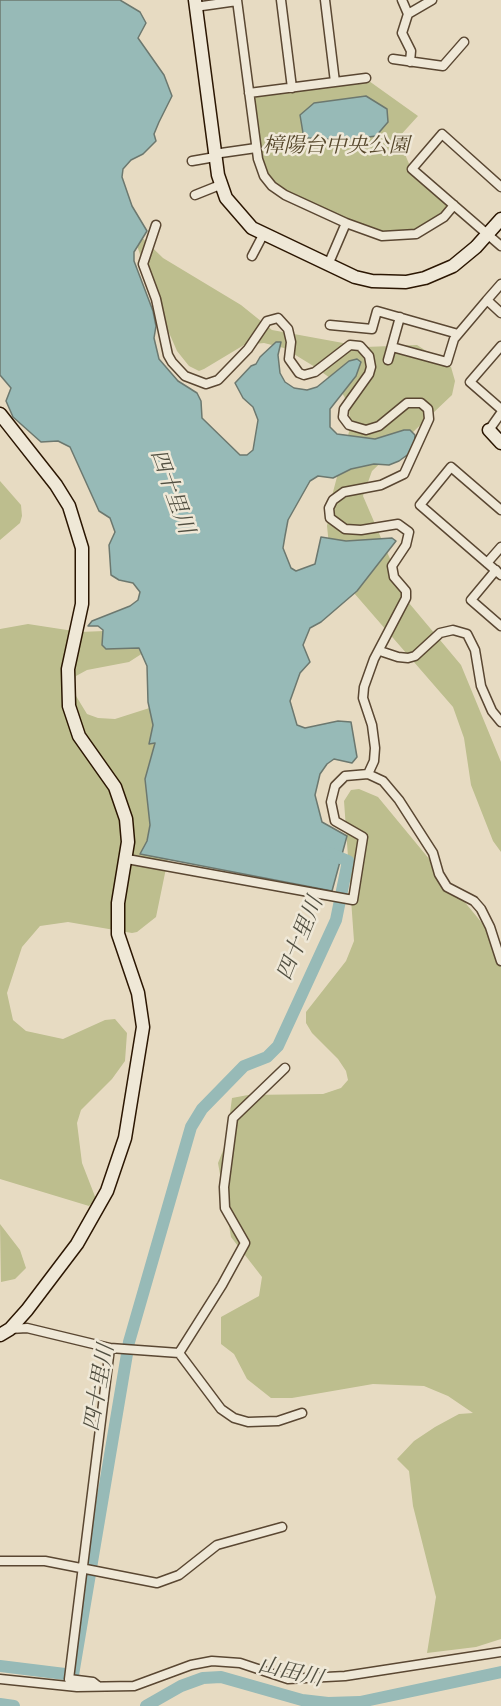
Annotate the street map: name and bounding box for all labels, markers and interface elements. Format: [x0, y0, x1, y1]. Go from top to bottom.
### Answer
park label: 樟陽台中央公園 [263, 134, 409, 160]
water label: 四十里川 [144, 446, 198, 538]
water label: 四十里川 [272, 893, 330, 985]
water label: 四十里川 [79, 1342, 121, 1434]
water label: 山田川 [255, 1653, 325, 1693]

